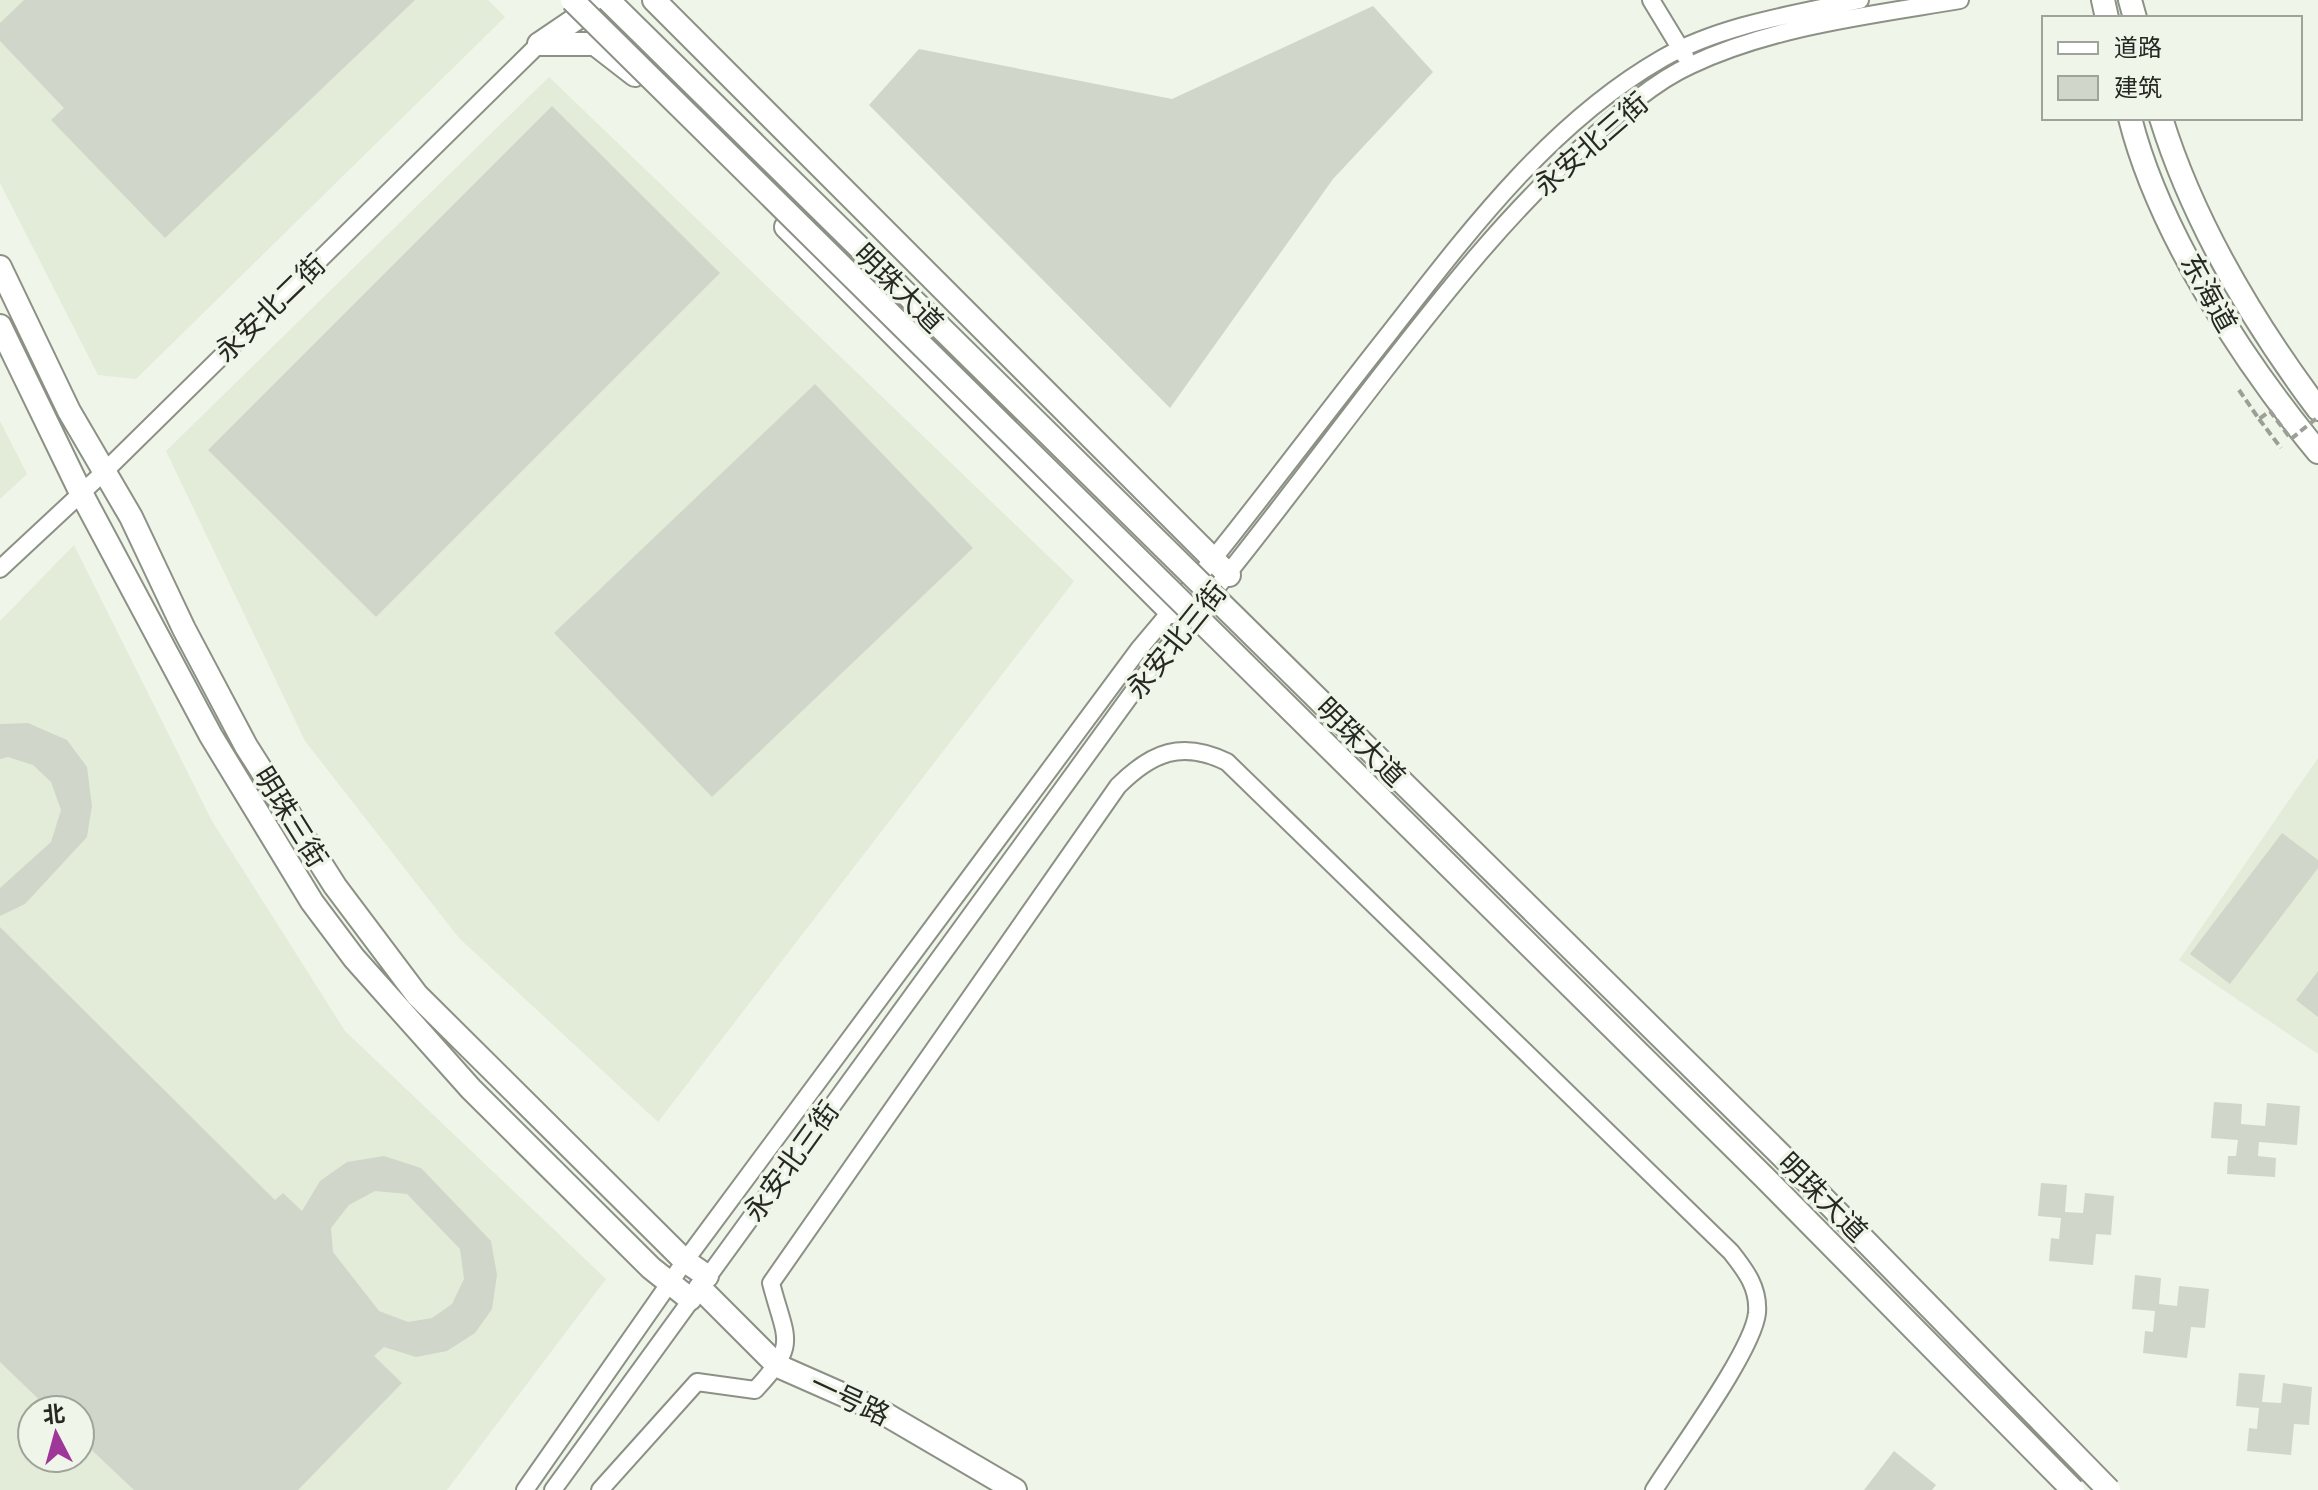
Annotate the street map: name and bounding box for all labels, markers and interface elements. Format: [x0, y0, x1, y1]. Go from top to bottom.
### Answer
legend [2042, 16, 2302, 120]
text: 道路 [2114, 35, 2162, 61]
text: 建筑 [2114, 75, 2162, 101]
street label: 永安北三街 [1529, 88, 1654, 202]
street label: 明珠大道 [848, 238, 949, 339]
street label: 永安北二街 [210, 249, 331, 368]
street label: 东海道 [2175, 249, 2242, 337]
street label: 永安北三街 [1121, 577, 1232, 704]
street label: 明珠大道 [1310, 692, 1411, 793]
street label: 明珠三街 [248, 762, 333, 873]
street label: 永安北三街 [739, 1096, 845, 1227]
street label: 明珠大道 [1772, 1147, 1873, 1248]
street label: 一号路 [805, 1369, 894, 1431]
north arrow [16, 1394, 96, 1474]
text: 北 [42, 1402, 66, 1427]

